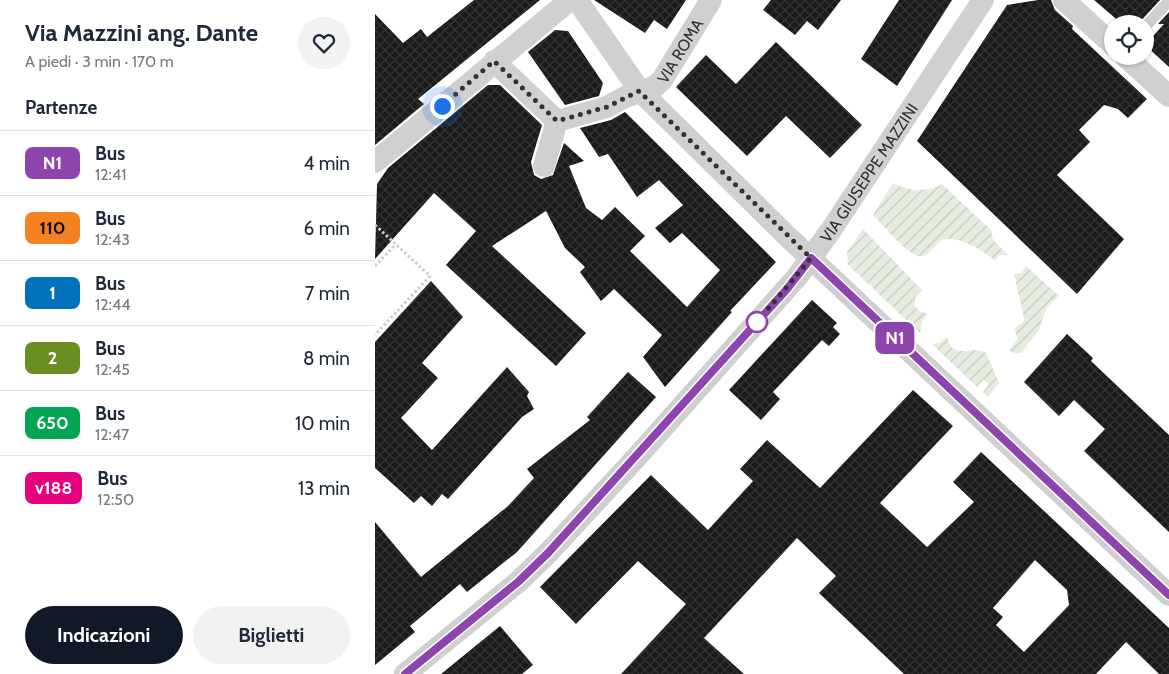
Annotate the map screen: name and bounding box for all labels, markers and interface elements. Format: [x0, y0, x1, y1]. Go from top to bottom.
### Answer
street label: VIA ROMA [653, 15, 707, 87]
map controls [1104, 15, 1154, 65]
button: locate [1104, 15, 1154, 65]
button: heart [298, 17, 350, 69]
text: Via Mazzini ang. Dante [25, 18, 258, 47]
text: A piedi · 3 min · 170 m [25, 52, 174, 71]
your location [430, 94, 455, 119]
text: Partenze [25, 96, 97, 119]
street label: VIA GIUSEPPE MAZZINI [816, 99, 922, 246]
text: Bus [95, 142, 125, 165]
text: N1 [43, 152, 62, 174]
text: 4 min [303, 152, 350, 175]
text: 12:41 [95, 165, 126, 184]
text: Bus [95, 207, 125, 230]
text: 110 [40, 217, 66, 239]
text: 6 min [304, 217, 350, 240]
text: 12:43 [95, 230, 130, 249]
text: Bus [95, 272, 125, 295]
text: 1 [49, 282, 56, 304]
text: 7 min [305, 282, 350, 305]
text: 12:44 [95, 295, 130, 314]
unlabelled marker [746, 311, 768, 333]
line badge: N1 [873, 322, 917, 354]
text: N1 [885, 327, 905, 349]
text: Bus [95, 337, 125, 360]
text: 2 [48, 347, 57, 369]
text: 8 min [303, 347, 350, 370]
text: 12:45 [95, 360, 130, 379]
text: Bus [95, 402, 125, 425]
text: 650 [36, 412, 69, 434]
text: 10 min [295, 412, 350, 435]
text: 12:47 [95, 425, 129, 444]
text: Bus [97, 467, 128, 490]
text: v188 [35, 477, 72, 499]
text: 13 min [298, 477, 350, 500]
text: 12:50 [97, 490, 134, 509]
button: Indicazioni [25, 606, 183, 664]
button: Biglietti [193, 606, 350, 664]

